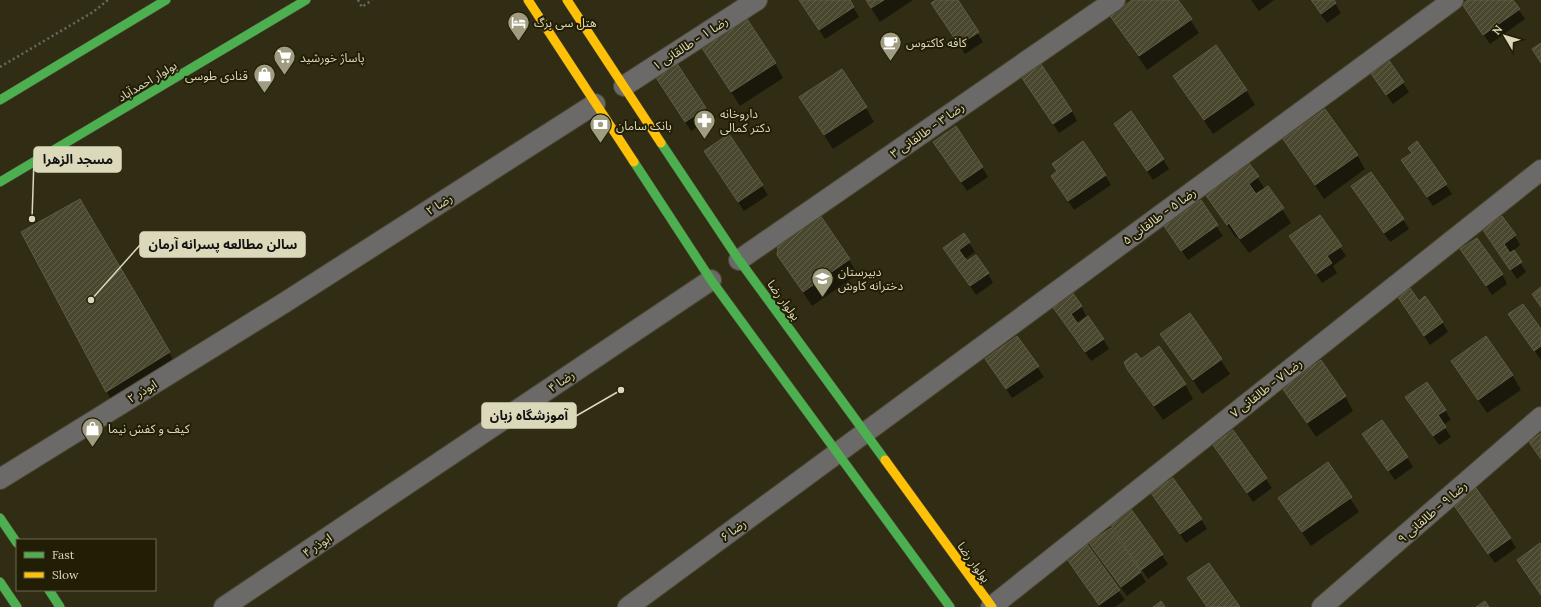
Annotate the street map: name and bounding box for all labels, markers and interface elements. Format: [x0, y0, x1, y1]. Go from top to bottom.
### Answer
hotel icon: هتل سی برگ [506, 9, 532, 42]
street label: رضا ۱ - طالقانی ۱ [649, 13, 731, 73]
place label: هتل سی برگ [534, 15, 597, 30]
north arrow [1485, 16, 1525, 56]
text: N [1489, 22, 1506, 38]
cafe icon: کافه کاکتوس [878, 29, 904, 62]
place label: کافه کاکتوس [906, 35, 968, 50]
supermarket icon: پاساژ خورشید [271, 44, 297, 77]
place label: پاساژ خورشید [300, 50, 365, 66]
street label: بولوار احمدآباد [115, 57, 179, 105]
shop icon: قنادی طوسی [251, 62, 277, 95]
place label: قنادی طوسی [185, 68, 248, 83]
street label: رضا ۳ - طالقانی ۳ [887, 99, 967, 161]
place label: داروخانه دکتر کمالی [720, 106, 771, 135]
pharmacy icon: داروخانه دکتر کمالی [691, 107, 717, 140]
bank icon: بانک سامان [587, 112, 613, 145]
place label: بانک سامان [616, 118, 672, 133]
callout: مسجد الزهرا [34, 147, 121, 172]
text: مسجد الزهرا [43, 151, 113, 168]
street label: رضا ۵ - طالقانی ۵ [1119, 184, 1199, 248]
street label: رضا ۲ [423, 190, 455, 218]
callout: سالن مطالعه پسرانه آرمان [140, 232, 305, 257]
text: سالن مطالعه پسرانه آرمان [149, 236, 297, 253]
place label: دبیرستان دخترانه کاوش [838, 264, 903, 293]
school or university icon: دبیرستان دخترانه کاوش [810, 265, 836, 298]
street label: بولوار رضا [764, 277, 804, 323]
street label: رضا ۷ - طالقانی ۷ [1227, 355, 1305, 421]
street label: رضا ۴ [545, 367, 577, 395]
street label: ابوذر ۲ [124, 376, 160, 406]
callout: آموزشگاه زبان [482, 403, 576, 428]
text: آموزشگاه زبان [490, 407, 569, 424]
shop icon: کیف و کفش نیما [80, 415, 106, 448]
place label: کیف و کفش نیما [108, 421, 191, 436]
street label: رضا ۹ - طالقانی ۹ [1394, 478, 1470, 546]
street label: رضا ۶ [717, 516, 749, 544]
street label: ابوذر ۴ [300, 530, 335, 560]
legend [16, 539, 156, 591]
street label: بولوار رضا [954, 539, 994, 585]
text: Fast [52, 547, 75, 562]
text: Slow [52, 567, 79, 582]

